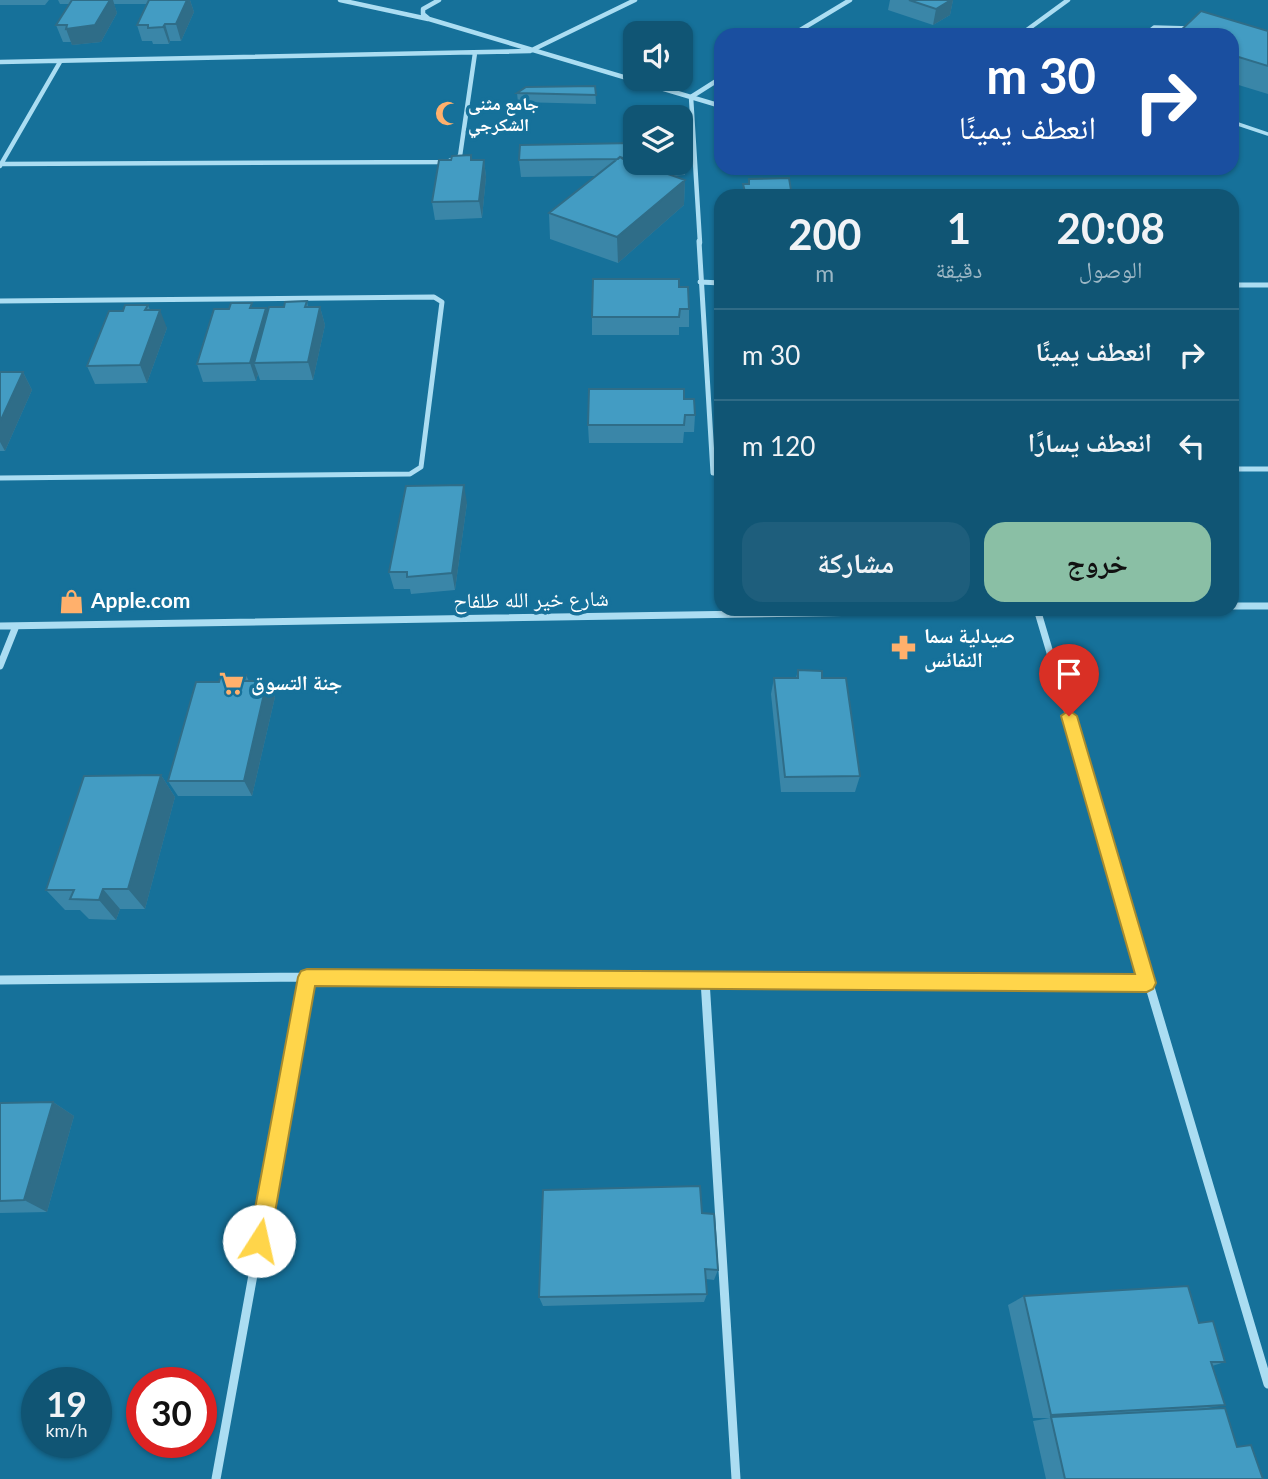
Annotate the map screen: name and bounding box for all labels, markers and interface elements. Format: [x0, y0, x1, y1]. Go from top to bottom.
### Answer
map controls [623, 21, 693, 175]
button: sound [623, 21, 693, 91]
text: 30 m [986, 46, 1096, 104]
icon: right [1120, 56, 1211, 147]
place label: جامع مثنى الشكرجي [468, 92, 539, 139]
mosque icon: جامع مثنى الشكرجي [434, 100, 462, 128]
button: layers [623, 105, 693, 175]
text: انعطف يمينًا [959, 107, 1096, 146]
text: 1 [947, 203, 971, 253]
text: 20:08 [1057, 203, 1165, 253]
text: 200 [788, 209, 861, 259]
text: دقيقة [936, 255, 982, 283]
text: الوصول [1079, 255, 1142, 283]
text: m [815, 259, 834, 287]
text: انعطف يمينًا [1035, 335, 1152, 367]
icon: right [1173, 336, 1211, 374]
text: 30 m [742, 339, 800, 371]
text: انعطف يسارًا [1028, 426, 1152, 458]
icon: left [1173, 427, 1211, 465]
text: 120 m [742, 430, 815, 462]
button: مشاركة [742, 522, 970, 602]
button: خروج [984, 522, 1211, 602]
street label: شارع خير الله طلفاح [453, 585, 609, 614]
shop icon: Apple.com [57, 587, 85, 615]
place label: Apple.com [90, 587, 190, 612]
place label: صيدلية سما النفائس [924, 622, 1015, 673]
pharmacy icon: صيدلية سما النفائس [890, 634, 918, 662]
pin [1039, 644, 1099, 716]
icon: arrive [1050, 655, 1088, 693]
supermarket icon: جنة التسوق [217, 669, 245, 697]
place label: جنة التسوق [251, 669, 342, 696]
position arrow [222, 1204, 296, 1278]
speed limit sign: 30 [126, 1367, 217, 1458]
text: 19 [46, 1382, 87, 1424]
text: km/h [45, 1419, 88, 1441]

